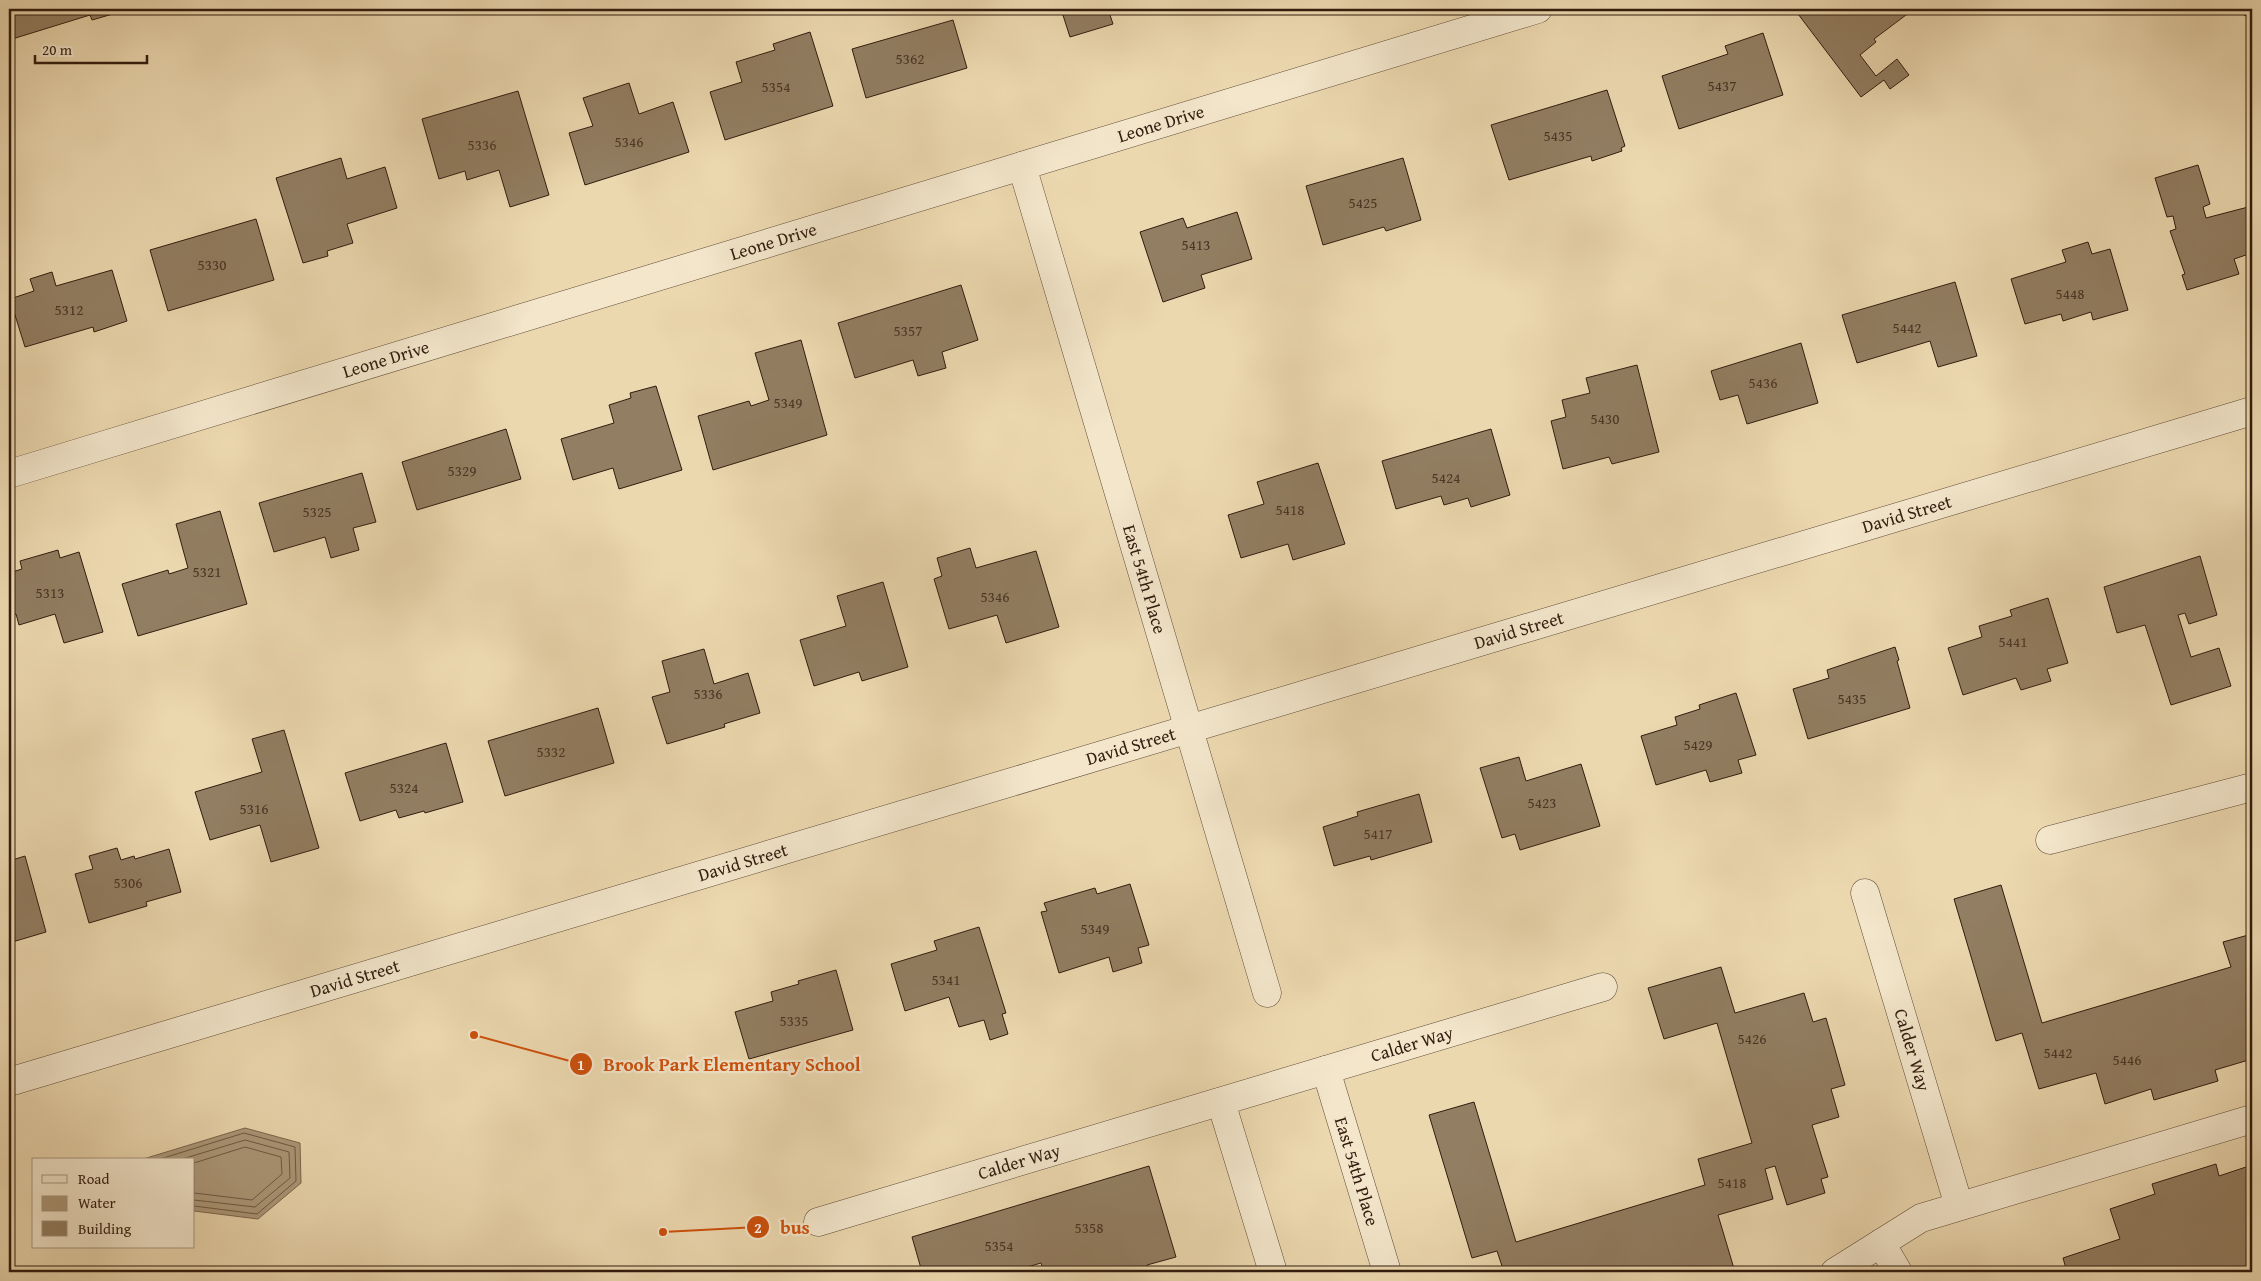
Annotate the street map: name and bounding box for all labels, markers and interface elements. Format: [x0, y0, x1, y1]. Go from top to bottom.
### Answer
scale bar [35, 32, 148, 64]
text: 20 m [42, 39, 73, 60]
house number: 5362 [896, 48, 924, 69]
house number: 5437 [1708, 75, 1736, 96]
house number: 5354 [762, 76, 790, 97]
street label: Leone Drive [1114, 97, 1207, 149]
house number: 5435 [1544, 125, 1572, 146]
house number: 5346 [615, 131, 643, 152]
house number: 5336 [468, 134, 496, 155]
house number: 5425 [1349, 192, 1377, 213]
street label: Leone Drive [727, 215, 820, 267]
house number: 5413 [1182, 234, 1210, 255]
house number: 5330 [198, 254, 226, 275]
house number: 5448 [2056, 283, 2084, 304]
house number: 5312 [55, 299, 83, 320]
house number: 5442 [1893, 317, 1921, 338]
house number: 5357 [894, 320, 922, 341]
street label: Leone Drive [339, 333, 432, 385]
house number: 5436 [1749, 372, 1777, 393]
house number: 5349 [774, 392, 802, 413]
house number: 5430 [1591, 408, 1619, 429]
house number: 5329 [448, 460, 476, 481]
house number: 5424 [1432, 467, 1460, 488]
street label: David Street [1859, 487, 1955, 540]
house number: 5418 [1276, 499, 1304, 520]
house number: 5325 [303, 501, 331, 522]
street label: East 54th Place [1116, 521, 1174, 637]
house number: 5321 [193, 561, 221, 582]
house number: 5313 [36, 582, 64, 603]
house number: 5346 [981, 586, 1009, 607]
street label: David Street [1471, 603, 1567, 656]
house number: 5441 [1999, 631, 2027, 652]
house number: 5336 [694, 683, 722, 704]
house number: 5435 [1838, 688, 1866, 709]
street label: David Street [1083, 720, 1179, 772]
house number: 5429 [1684, 734, 1712, 755]
house number: 5332 [537, 741, 565, 762]
house number: 5324 [390, 777, 418, 798]
house number: 5423 [1528, 792, 1556, 813]
house number: 5316 [240, 798, 268, 819]
house number: 5417 [1364, 823, 1392, 844]
street label: David Street [695, 836, 791, 888]
house number: 5306 [114, 872, 142, 893]
house number: 5349 [1081, 918, 1109, 939]
street label: David Street [307, 952, 403, 1004]
house number: 5341 [932, 969, 960, 990]
street label: Calder Way [1888, 1005, 1938, 1095]
house number: 5335 [780, 1010, 808, 1031]
street label: Calder Way [1367, 1019, 1456, 1069]
house number: 5426 [1738, 1028, 1766, 1049]
house number: 5442 [2044, 1042, 2072, 1063]
callout: Brook Park Elementary School [569, 1047, 871, 1081]
house number: 5446 [2113, 1049, 2141, 1070]
text: Brook Park Elementary School [603, 1050, 861, 1078]
text: 1 [577, 1054, 585, 1075]
street label: East 54th Place [1328, 1114, 1386, 1229]
street label: Calder Way [974, 1136, 1064, 1186]
legend [32, 1158, 195, 1248]
text: Road [78, 1168, 109, 1189]
house number: 5418 [1718, 1172, 1746, 1193]
text: Water [78, 1192, 116, 1213]
callout: bus [745, 1210, 820, 1244]
text: bus [780, 1213, 810, 1241]
text: 2 [754, 1217, 762, 1238]
house number: 5358 [1075, 1217, 1103, 1238]
text: Building [78, 1218, 132, 1239]
house number: 5354 [985, 1235, 1013, 1256]

